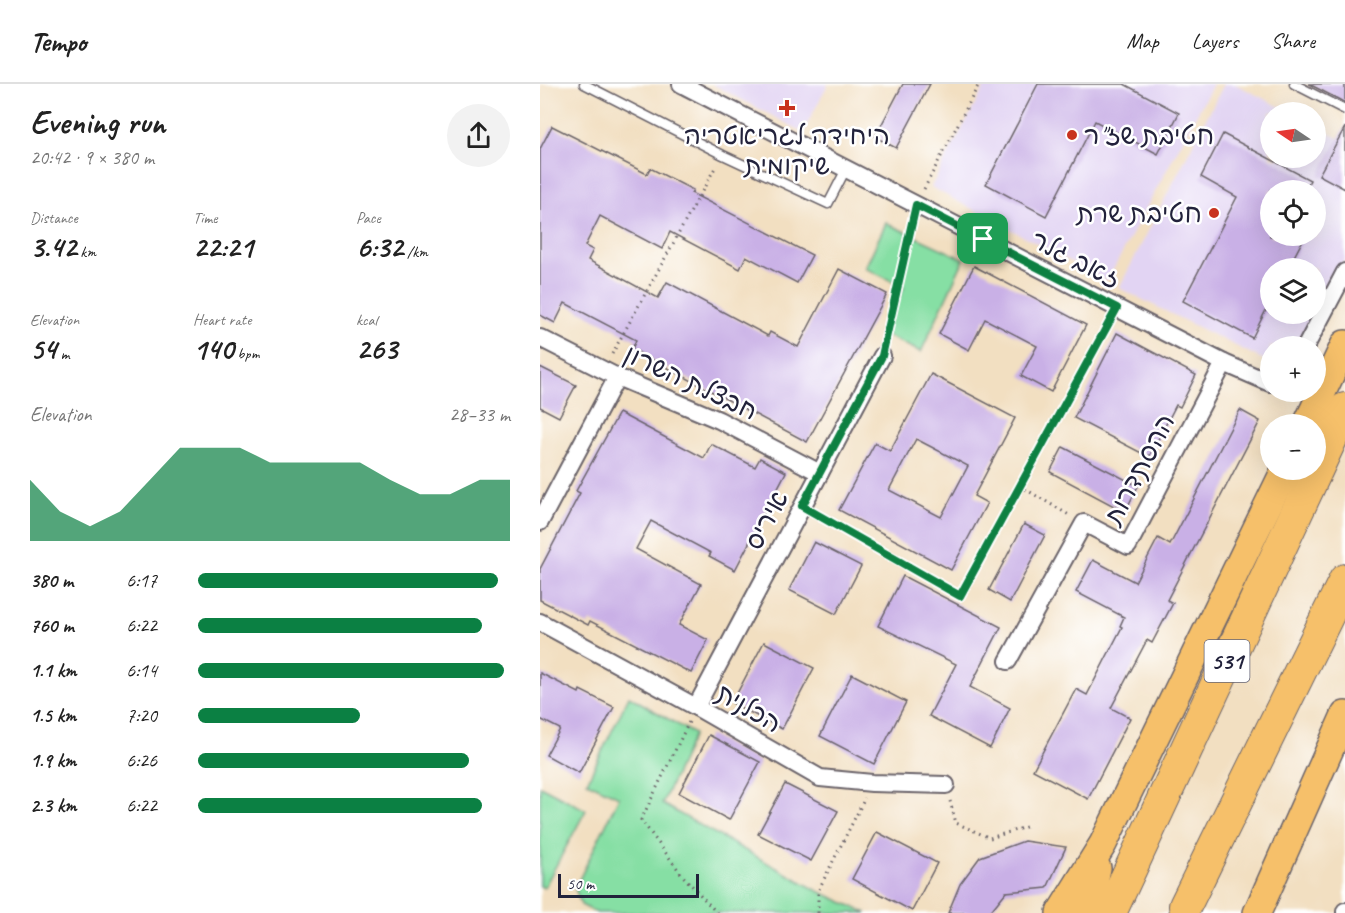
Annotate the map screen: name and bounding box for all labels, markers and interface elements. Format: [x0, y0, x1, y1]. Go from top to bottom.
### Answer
text: Tempo [30, 24, 86, 59]
text: Map [1126, 28, 1159, 54]
text: Layers [1192, 28, 1238, 54]
text: Share [1271, 28, 1315, 54]
marker: היחידה לגריאטריה שיקומית [778, 99, 796, 117]
text: Evening run [30, 101, 165, 143]
north arrow [1260, 102, 1326, 168]
map controls [1260, 102, 1326, 480]
button: share [447, 104, 510, 167]
place label: היחידה לגריאטריה שיקומית [684, 119, 890, 182]
place label: חטיבת שז"ר [1084, 119, 1214, 152]
marker: חטיבת שז"ר [1065, 128, 1079, 142]
text: 20:42 · 9 × 380 m [30, 145, 154, 170]
button: locate [1260, 180, 1326, 246]
place label: חטיבת שרת [1074, 197, 1202, 230]
marker: חטיבת שרת [1207, 206, 1221, 220]
text: Distance [30, 208, 78, 228]
text: Time [193, 208, 217, 228]
text: Pace [356, 208, 381, 228]
pin [957, 213, 1008, 264]
icon: arrive [966, 222, 999, 255]
street label: זאב גלר [1026, 223, 1126, 296]
text: 3.42 [30, 228, 76, 266]
text: 22:21 [193, 228, 253, 266]
text: 6:32 [356, 228, 403, 266]
text: km [76, 242, 96, 262]
text: /km [403, 242, 428, 262]
button: layers [1260, 258, 1326, 324]
text: Elevation [30, 310, 79, 330]
text: Heart rate [193, 310, 251, 330]
text: kcal [356, 310, 377, 330]
text: 54 [30, 330, 57, 368]
text: 140 [193, 330, 234, 368]
text: 263 [356, 330, 397, 368]
button: + [1260, 336, 1326, 402]
street label: חבצלת השרון [619, 337, 763, 428]
text: m [57, 344, 69, 364]
text: bpm [234, 344, 259, 364]
text: Elevation [30, 402, 92, 427]
text: 28–33 m [449, 402, 510, 427]
street label: ההסתדרות [1096, 408, 1182, 532]
button: − [1260, 414, 1326, 480]
street label: איריס [737, 485, 796, 556]
text: 380 m [30, 568, 73, 593]
text: 6:17 [126, 568, 157, 593]
text: 760 m [30, 613, 74, 638]
text: 6:22 [126, 613, 157, 638]
road number: 531 [1204, 640, 1250, 682]
text: 1.1 km [30, 658, 77, 683]
text: 6:14 [126, 658, 157, 683]
street label: הכלנית [710, 676, 788, 740]
text: 1.5 km [30, 703, 76, 728]
text: 7:20 [126, 703, 157, 728]
text: 1.9 km [30, 748, 76, 773]
text: 6:26 [126, 748, 157, 773]
text: 2.3 km [30, 793, 77, 818]
text: 6:22 [126, 793, 157, 818]
scale bar [558, 871, 699, 898]
text: 50 m [567, 874, 594, 894]

